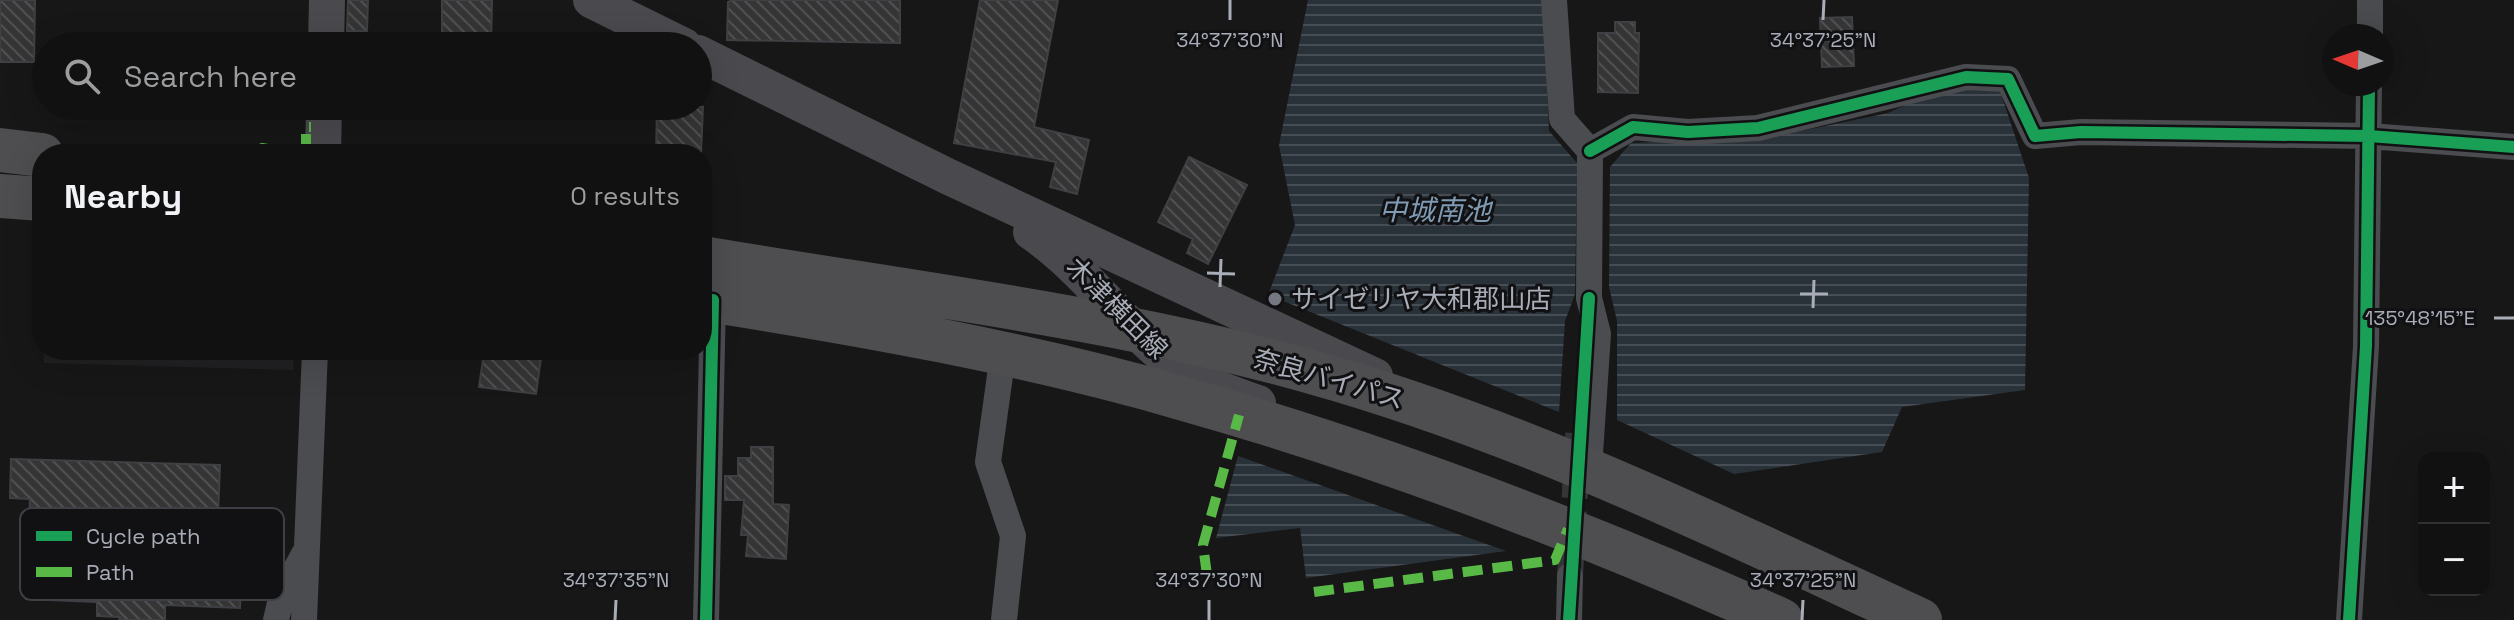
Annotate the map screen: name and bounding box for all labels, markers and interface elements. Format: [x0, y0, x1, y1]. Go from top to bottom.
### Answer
north arrow [2322, 24, 2394, 96]
text: 34°37'30"N [1176, 27, 1284, 53]
text: 34°37'25"N [1770, 27, 1876, 53]
search box [32, 32, 712, 120]
icon: search [60, 54, 104, 98]
text: Search here [124, 57, 297, 96]
text: Nearby [64, 175, 182, 218]
text: 0 results [570, 179, 680, 213]
water label: 中城南池 [1379, 192, 1494, 228]
street label: 木津横田線 [1059, 250, 1175, 366]
place label: サイゼリヤ大和郡山店 [1291, 282, 1551, 316]
marker: サイゼリヤ大和郡山店 [1266, 290, 1284, 308]
text: 135°48'15"E [2365, 305, 2475, 331]
street label: 奈良バイパス [1250, 341, 1408, 417]
map controls [2418, 452, 2490, 596]
button: + [2418, 452, 2490, 524]
legend [20, 508, 284, 600]
text: Cycle path [86, 522, 201, 550]
button: − [2418, 524, 2490, 596]
text: Path [86, 558, 135, 586]
text: 34°37'35"N [563, 567, 669, 593]
text: 34°37'30"N [1155, 567, 1263, 593]
text: 34°37'25"N [1750, 567, 1856, 593]

